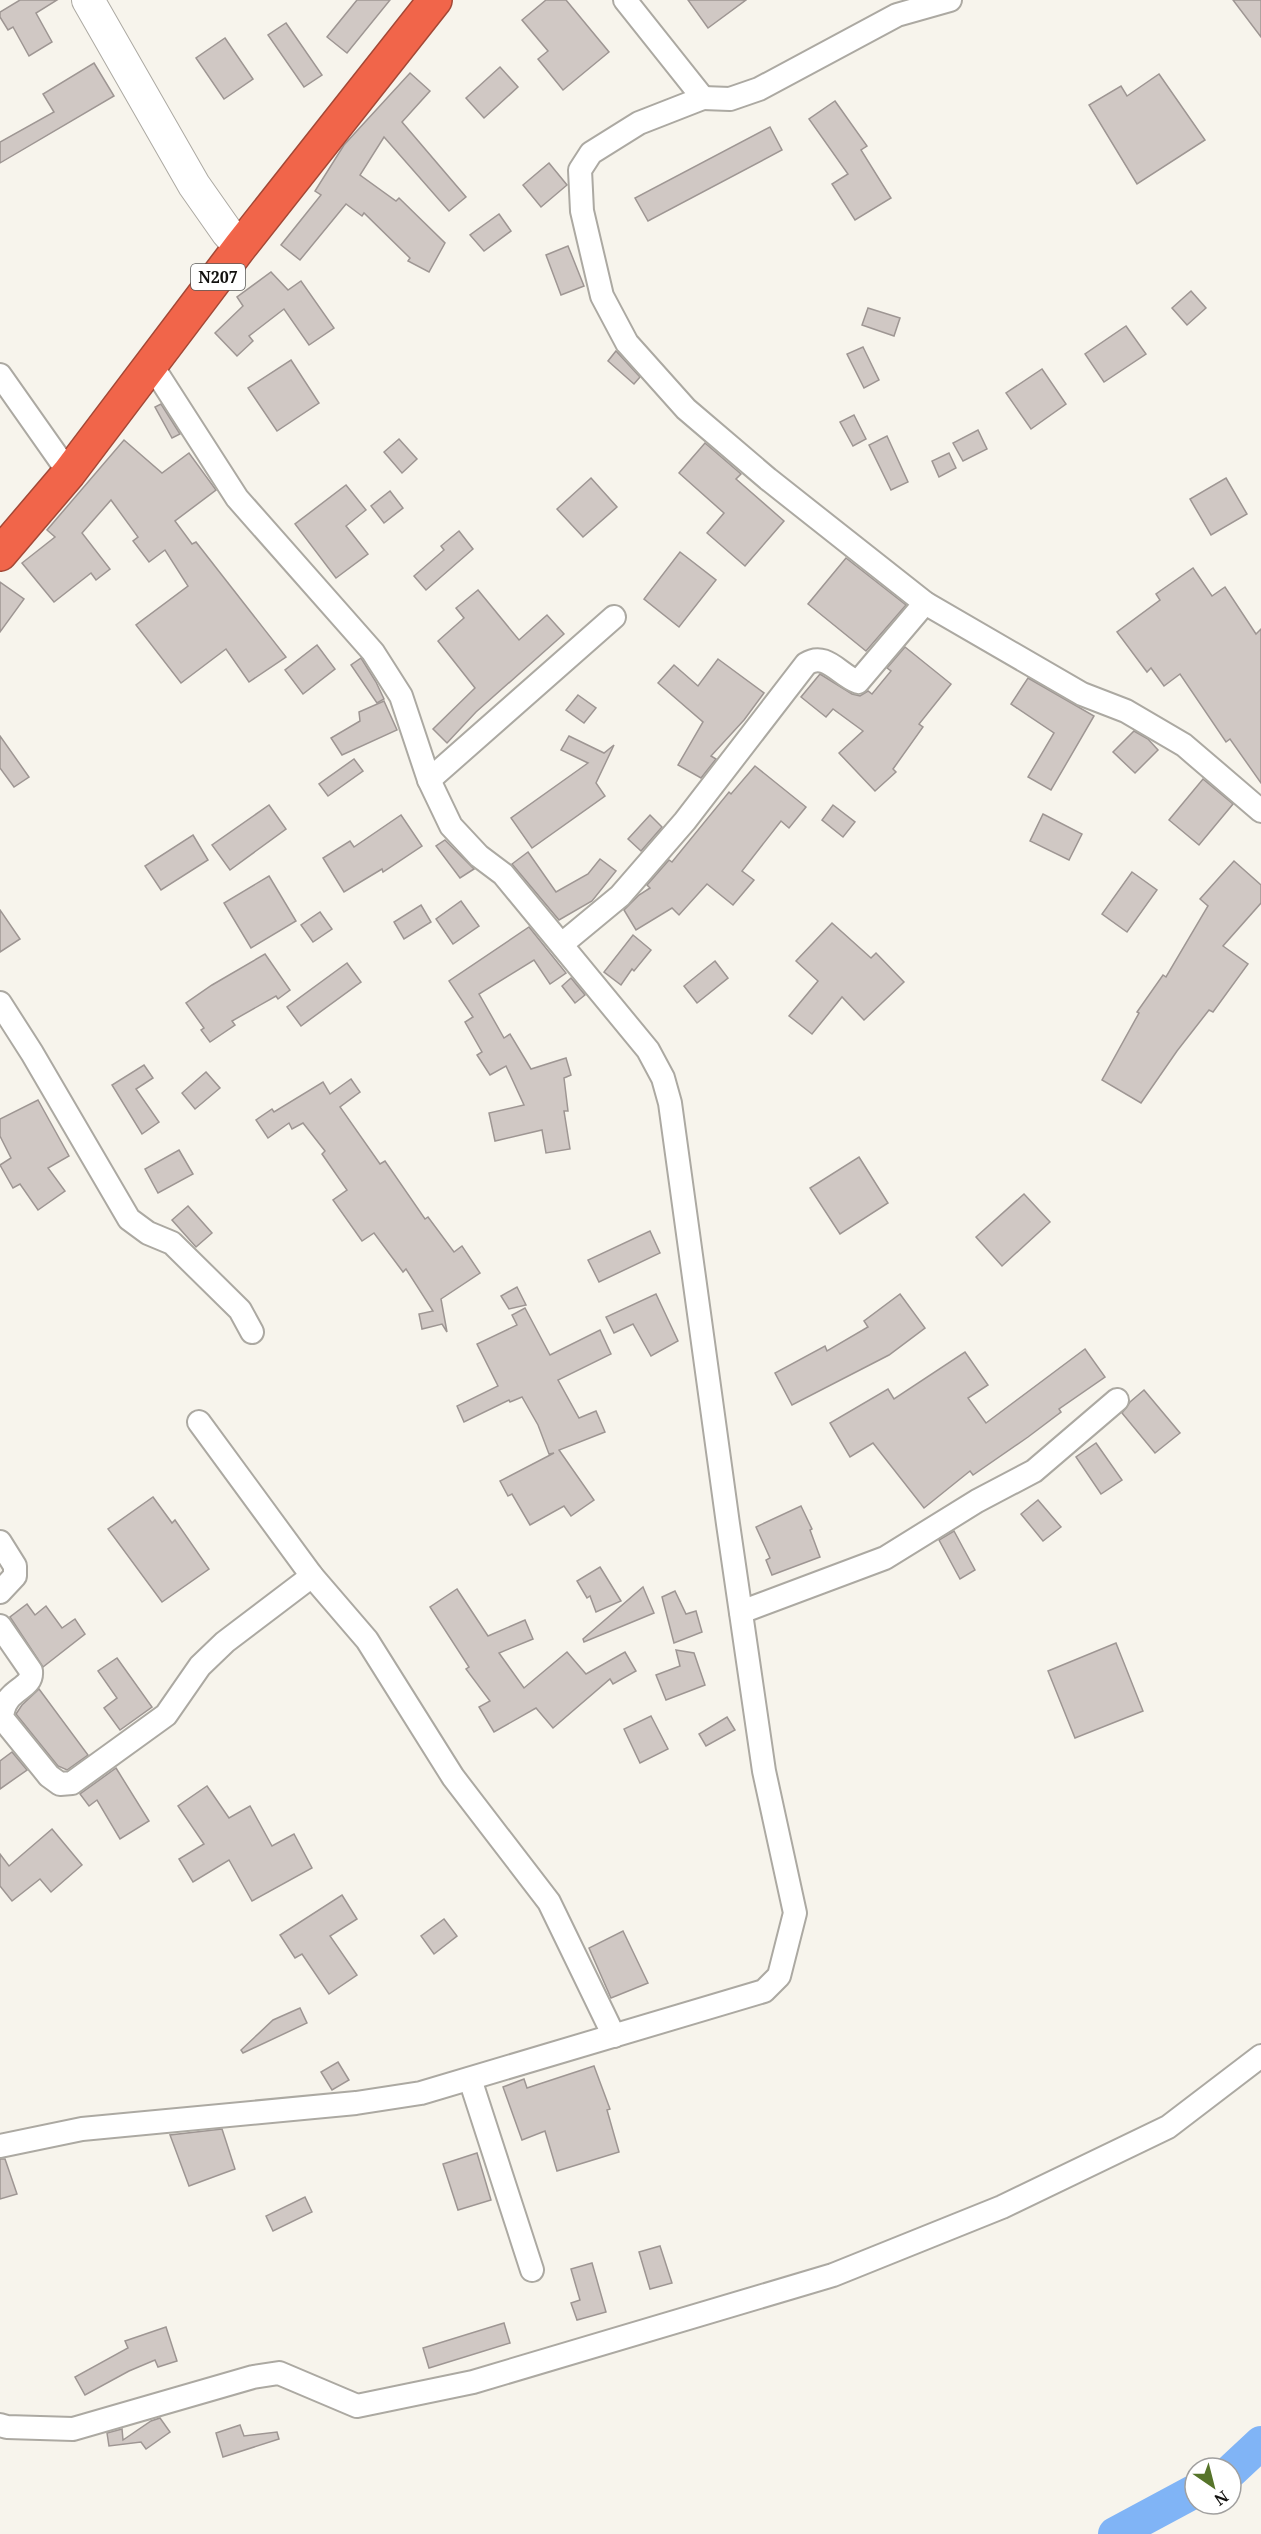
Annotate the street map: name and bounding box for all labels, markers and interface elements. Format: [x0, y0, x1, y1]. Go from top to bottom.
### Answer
road number: N207 [191, 264, 245, 290]
north arrow [1183, 2456, 1243, 2516]
text: N [1210, 2486, 1233, 2511]

